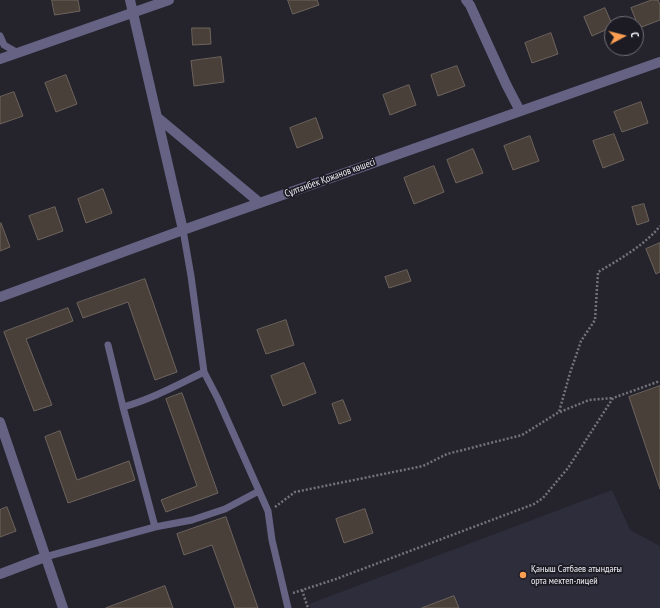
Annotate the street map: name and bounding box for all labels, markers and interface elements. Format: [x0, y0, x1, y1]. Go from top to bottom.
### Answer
north arrow [604, 16, 644, 56]
text: С [628, 31, 642, 38]
street label: Сұлтанбек Қожанов көшесі [283, 156, 377, 200]
place label: Қаныш Сәтбаев атындағы орта мектеп-лицей [531, 563, 622, 586]
marker: Қаныш Сәтбаев атындағы орта мектеп-лицей [518, 570, 528, 580]

